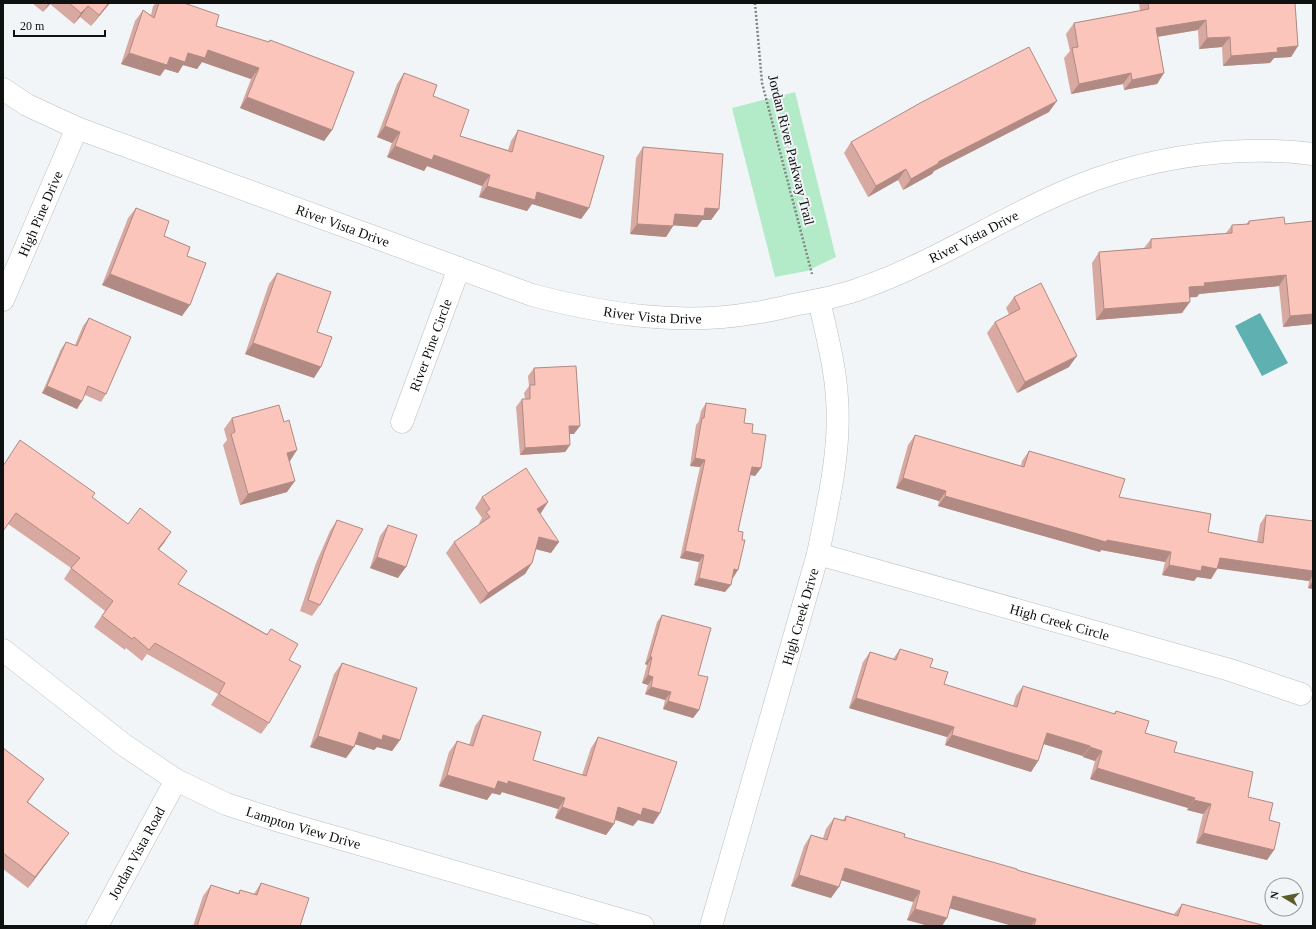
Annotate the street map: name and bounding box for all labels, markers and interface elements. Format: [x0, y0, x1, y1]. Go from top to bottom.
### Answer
scale bar [14, 12, 105, 38]
text: 20 m [20, 19, 45, 33]
street label: Jordan River Parkway Trail [765, 73, 817, 227]
street label: High Pine Drive [15, 169, 65, 259]
street label: River Vista Drive [294, 202, 392, 250]
street label: River Vista Drive [926, 207, 1021, 266]
street label: River Pine Circle [407, 297, 454, 393]
street label: River Vista Drive [602, 303, 702, 326]
street label: High Creek Drive [779, 566, 821, 667]
street label: High Creek Circle [1008, 601, 1111, 643]
street label: Lampton View Drive [244, 803, 362, 852]
street label: Jordan Vista Road [106, 804, 167, 902]
north arrow [1264, 877, 1304, 917]
text: N [1268, 890, 1281, 900]

